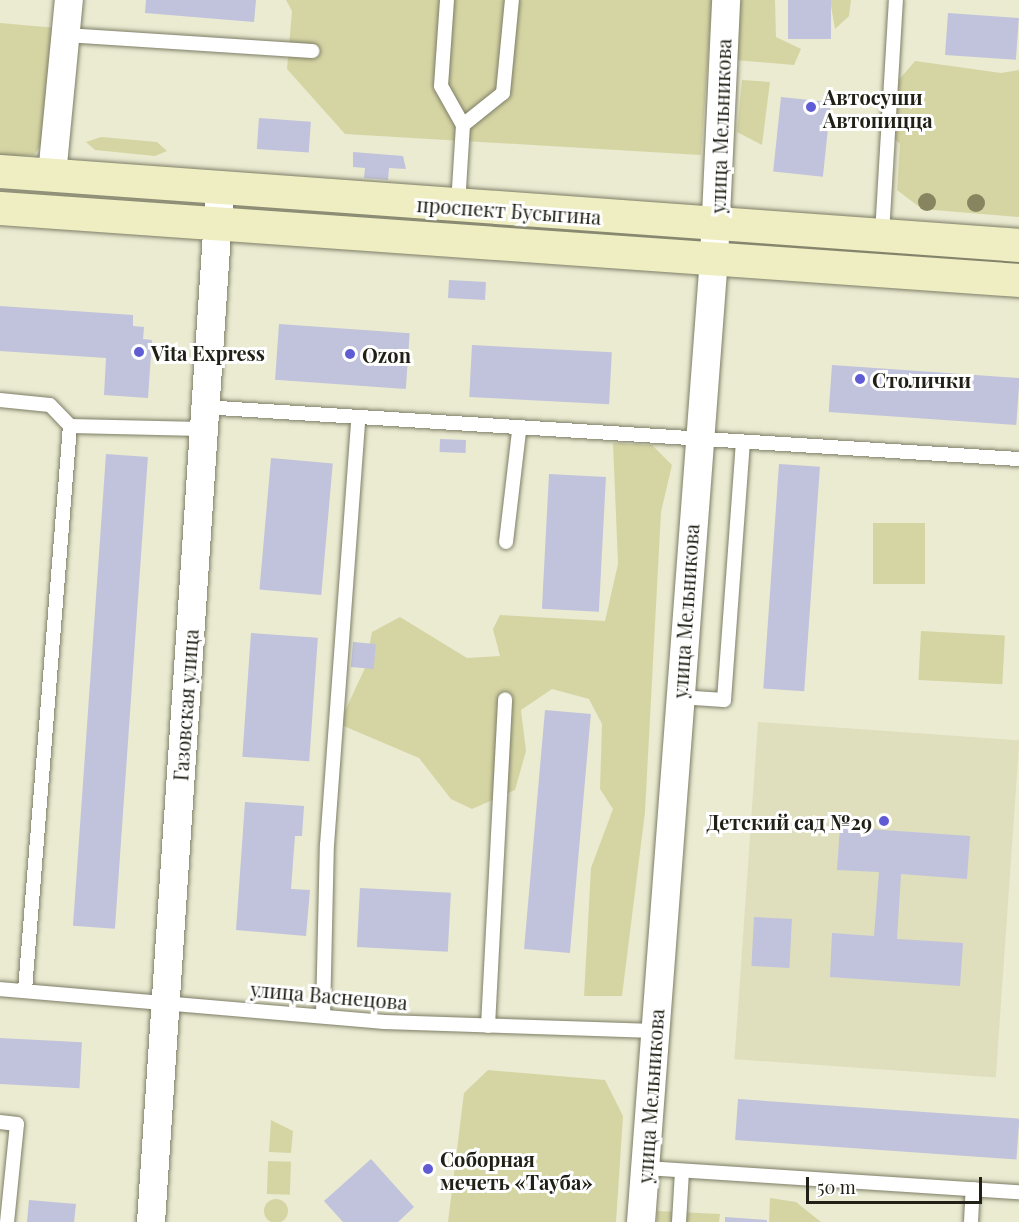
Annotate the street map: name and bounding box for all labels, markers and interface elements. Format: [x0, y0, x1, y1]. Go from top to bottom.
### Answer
street label: улица Мельникова [705, 38, 735, 214]
place label: Автосуши Автопицца [823, 84, 933, 131]
marker: Автосуши Автопицца [804, 100, 818, 114]
street label: проспект Бусыгина [416, 192, 602, 228]
place label: Vita Express [151, 340, 265, 364]
place label: Ozon [362, 342, 411, 366]
marker: Vita Express [132, 345, 146, 359]
marker: Ozon [343, 347, 357, 361]
place label: Столички [872, 367, 971, 391]
marker: Столички [853, 372, 867, 386]
street label: улица Мельникова [667, 523, 703, 699]
street label: Газовская улица [168, 628, 202, 782]
place label: Детский сад №29 [707, 809, 872, 833]
marker: Детский сад №29 [877, 814, 891, 828]
street label: улица Васнецова [249, 976, 409, 1014]
street label: улица Мельникова [632, 1008, 668, 1184]
place label: Соборная мечеть «Тауба» [440, 1146, 593, 1193]
marker: Соборная мечеть «Тауба» [421, 1162, 435, 1176]
scale bar [809, 1165, 984, 1203]
text: 50 m [817, 1175, 856, 1199]

